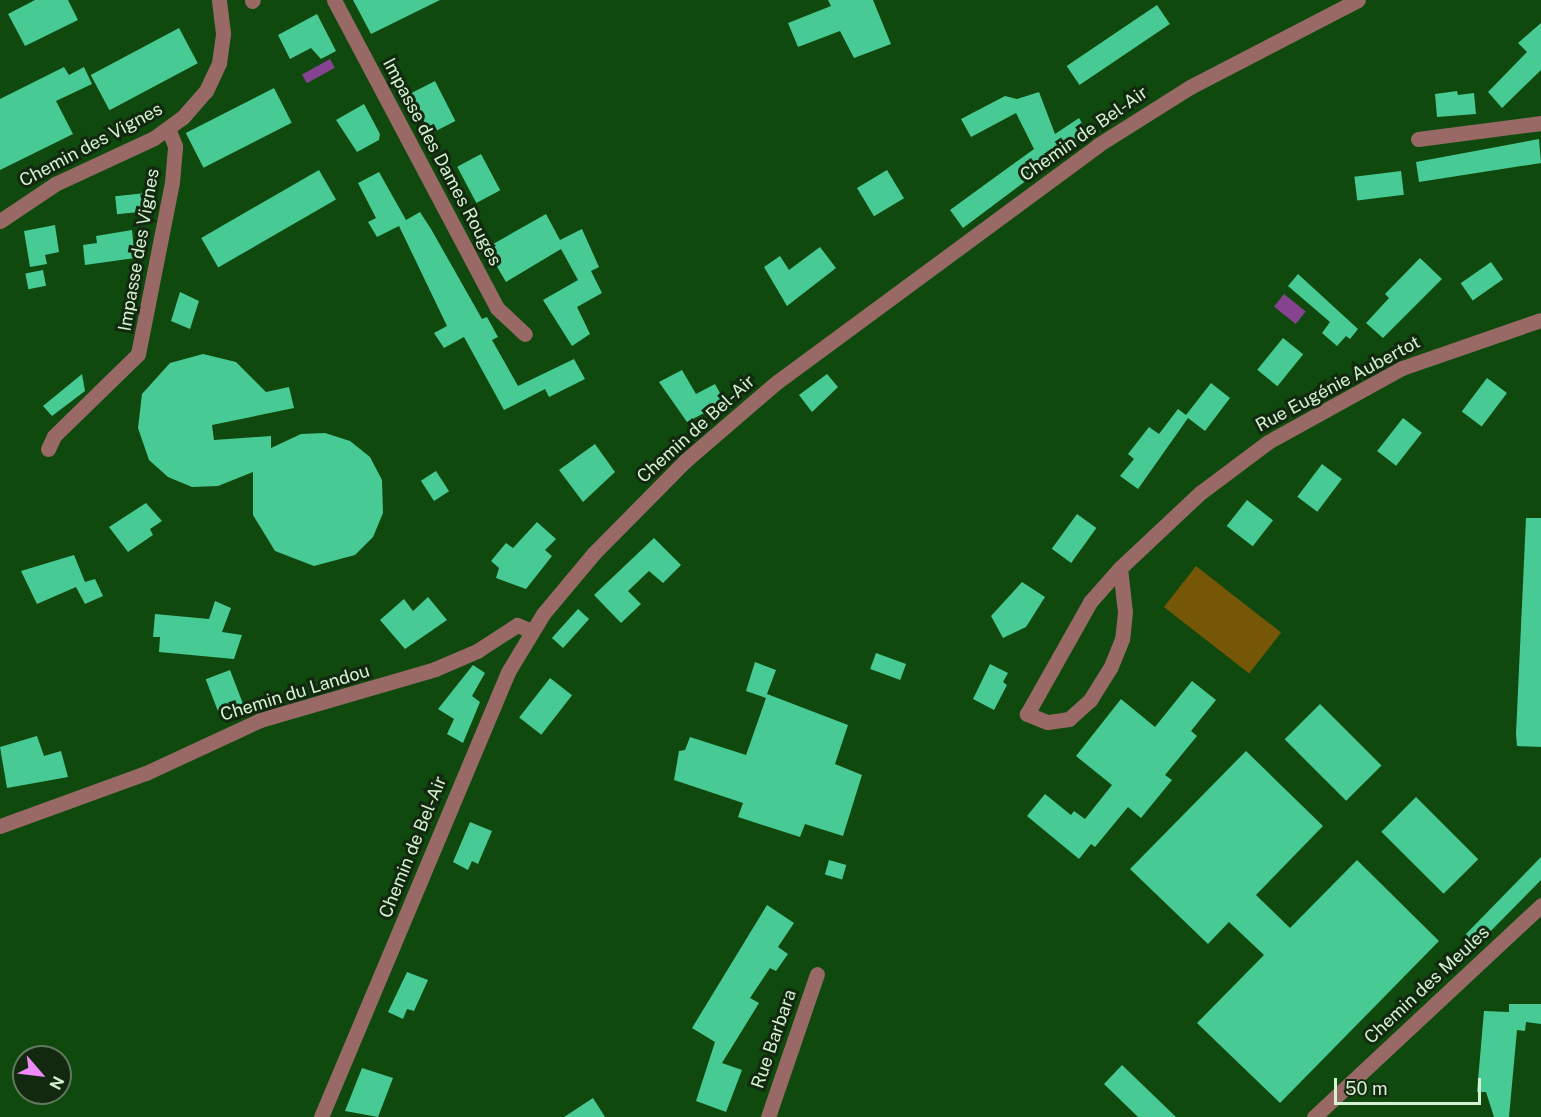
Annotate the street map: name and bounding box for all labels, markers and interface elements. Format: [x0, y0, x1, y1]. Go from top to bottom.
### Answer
street label: Impasse des Dames Rouges [378, 54, 506, 270]
street label: Chemin de Bel-Air [1016, 82, 1152, 186]
street label: Chemin des Vignes [15, 98, 167, 192]
street label: Impasse des Vignes [114, 167, 164, 333]
street label: Rue Eugénie Aubertot [1252, 331, 1424, 437]
street label: Chemin de Bel-Air [633, 370, 759, 488]
street label: Chemin du Landou [218, 660, 372, 726]
street label: Chemin de Bel-Air [375, 773, 451, 921]
street label: Chemin des Meules [1360, 922, 1494, 1048]
street label: Rue Barbara [747, 987, 801, 1091]
north arrow [12, 1045, 72, 1105]
scale bar [1337, 1066, 1484, 1104]
text: N [45, 1073, 68, 1093]
text: 50 m [1345, 1078, 1388, 1099]

